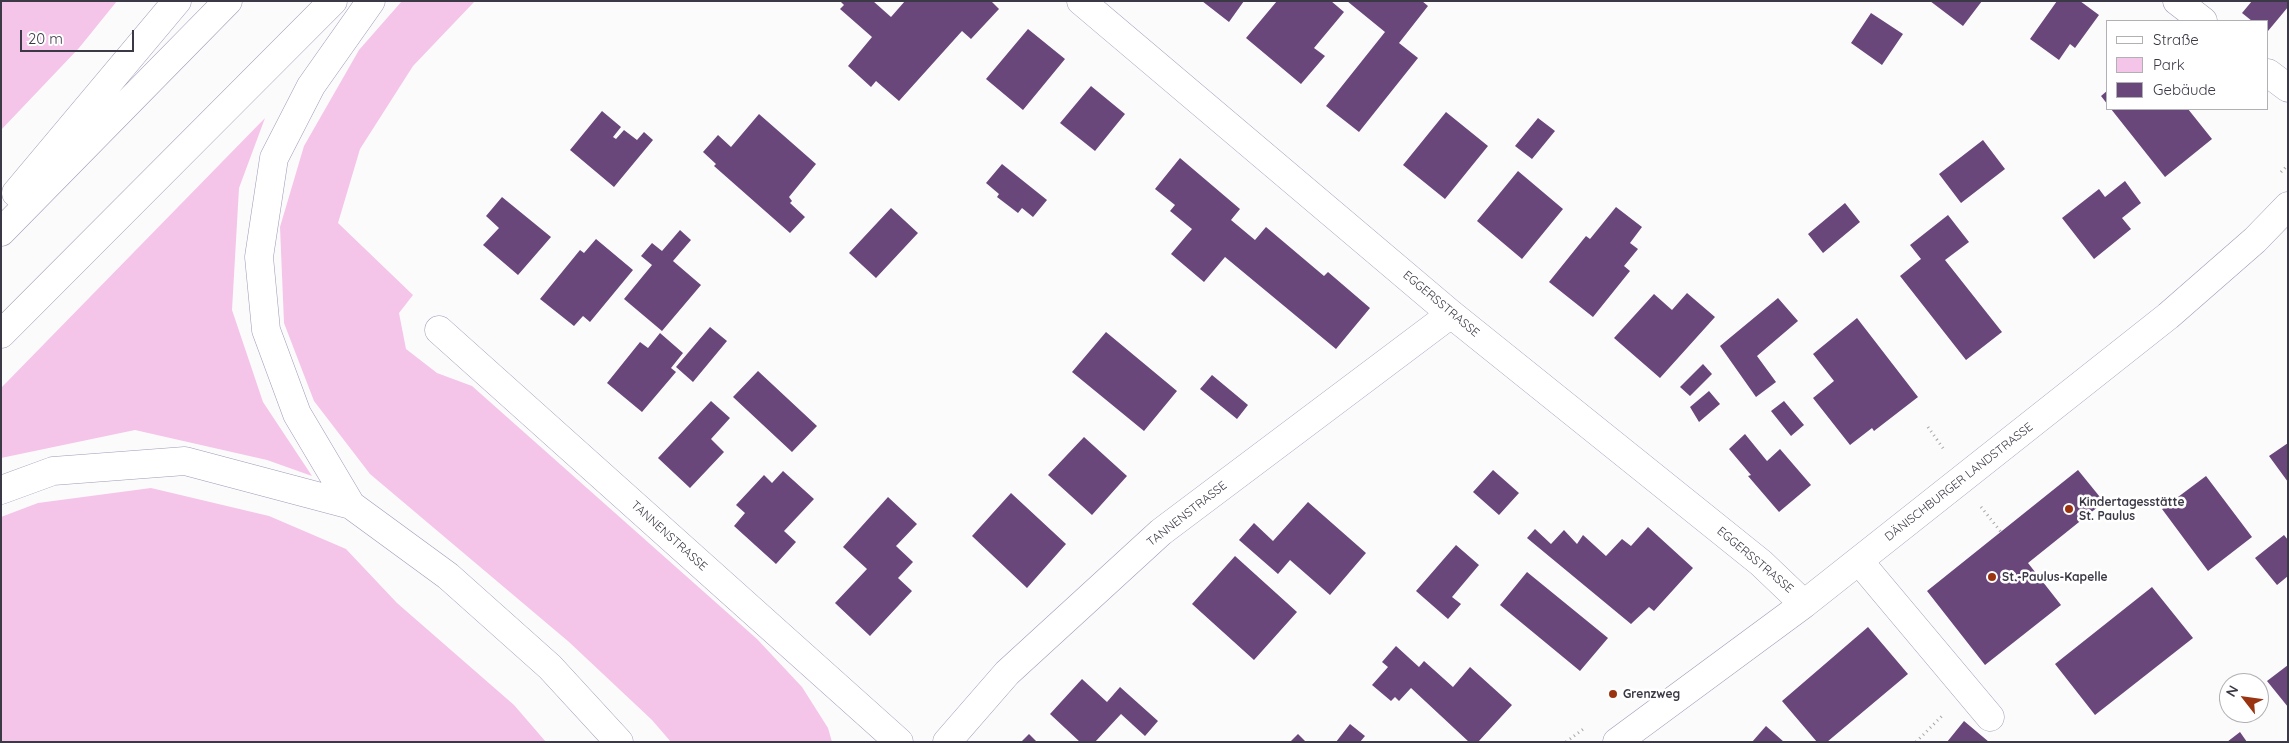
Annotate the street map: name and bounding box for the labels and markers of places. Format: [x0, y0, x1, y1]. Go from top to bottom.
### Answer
place label: Kindertagesstätte St. Paulus [2079, 495, 2184, 523]
marker: Kindertagesstätte St. Paulus [2063, 503, 2075, 515]
place label: St.-Paulus-Kapelle [2002, 570, 2108, 584]
marker: St.-Paulus-Kapelle [1986, 571, 1998, 583]
place label: Grenzweg [1623, 687, 1680, 701]
marker: Grenzweg [1607, 688, 1619, 700]

